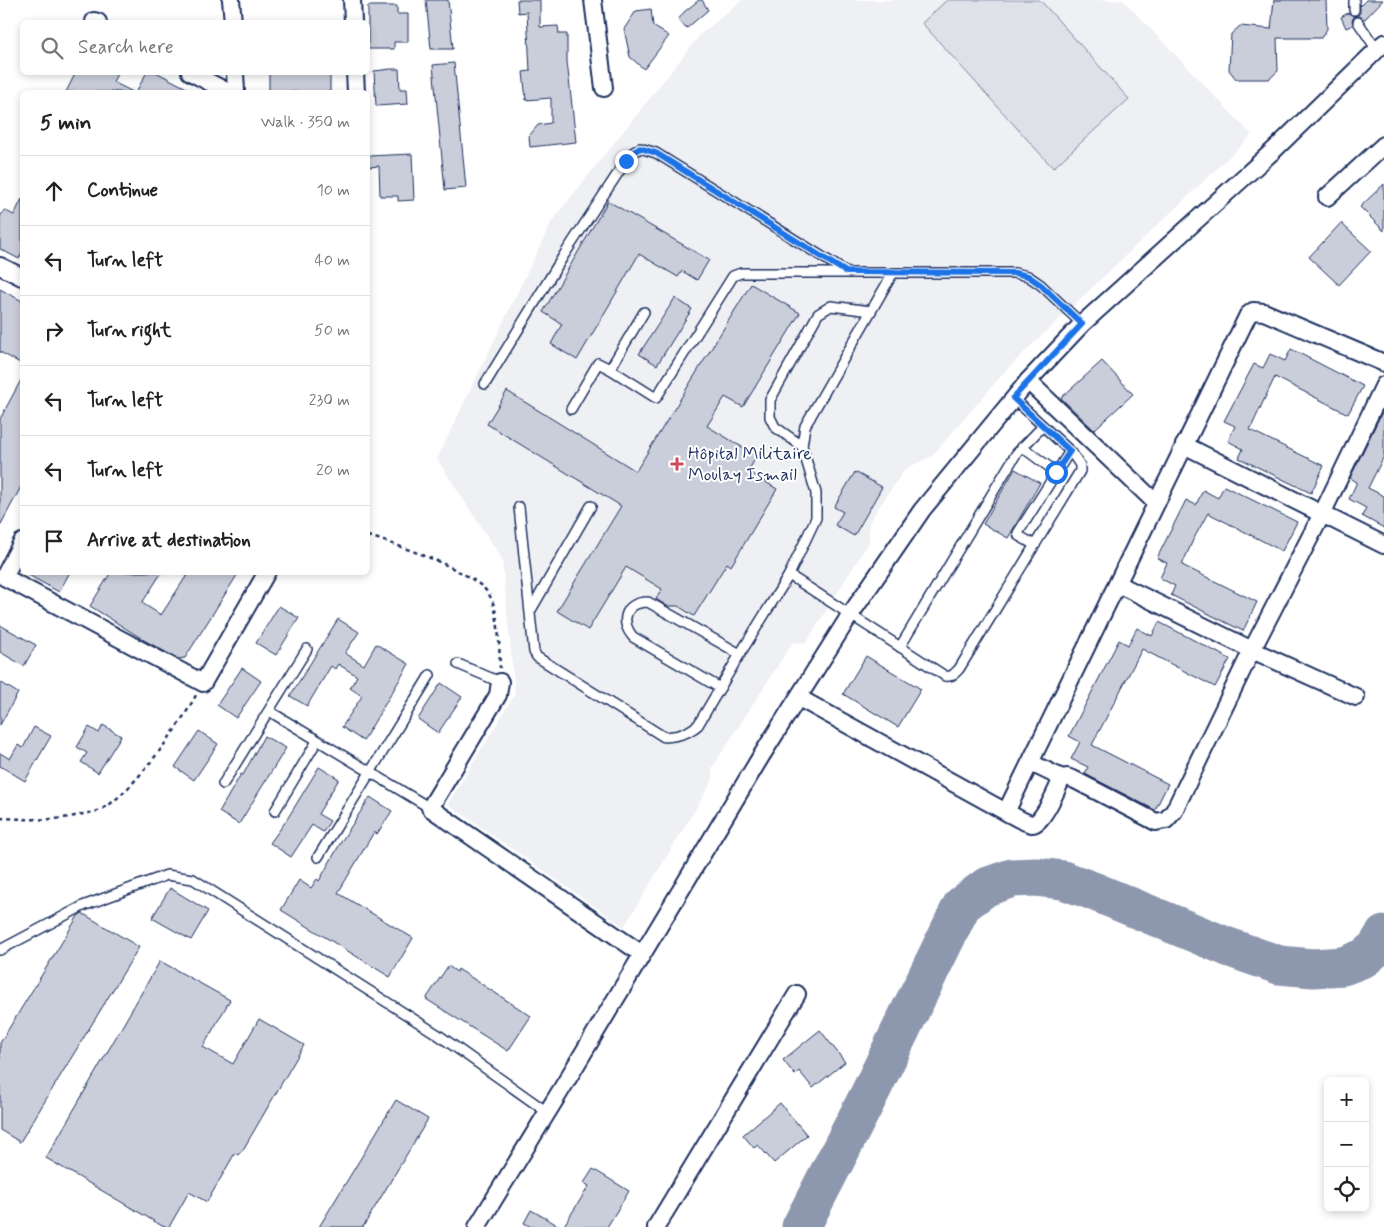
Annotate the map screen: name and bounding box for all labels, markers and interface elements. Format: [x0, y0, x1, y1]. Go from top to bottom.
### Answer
search box [20, 20, 370, 75]
icon: search [38, 34, 66, 62]
text: Search here [78, 35, 174, 60]
text: 5 min [40, 109, 92, 137]
text: Walk · 350 m [261, 112, 350, 133]
route end [615, 150, 638, 173]
icon: ahead [40, 177, 68, 205]
text: Continue [87, 178, 158, 203]
text: 10 m [317, 180, 350, 201]
icon: left [40, 247, 68, 275]
text: Turn left [87, 248, 163, 273]
text: 40 m [314, 250, 350, 271]
icon: right [40, 317, 68, 345]
text: Turn right [87, 318, 171, 343]
text: 50 m [314, 320, 350, 341]
icon: left [40, 387, 68, 415]
text: Turn left [87, 388, 163, 413]
text: 230 m [309, 390, 350, 411]
place label: Hôpital Militaire Moulay Ismail [688, 442, 812, 487]
icon: left [40, 457, 68, 485]
marker: Hôpital Militaire Moulay Ismail [670, 457, 684, 471]
text: Turn left [87, 458, 163, 483]
text: 20 m [316, 460, 350, 481]
route start [1045, 461, 1068, 484]
icon: arrive [40, 527, 68, 555]
text: Arrive at destination [87, 528, 251, 553]
map controls [1324, 1077, 1369, 1212]
button: + [1324, 1077, 1369, 1122]
button: − [1324, 1122, 1369, 1167]
button: locate [1324, 1167, 1369, 1212]

